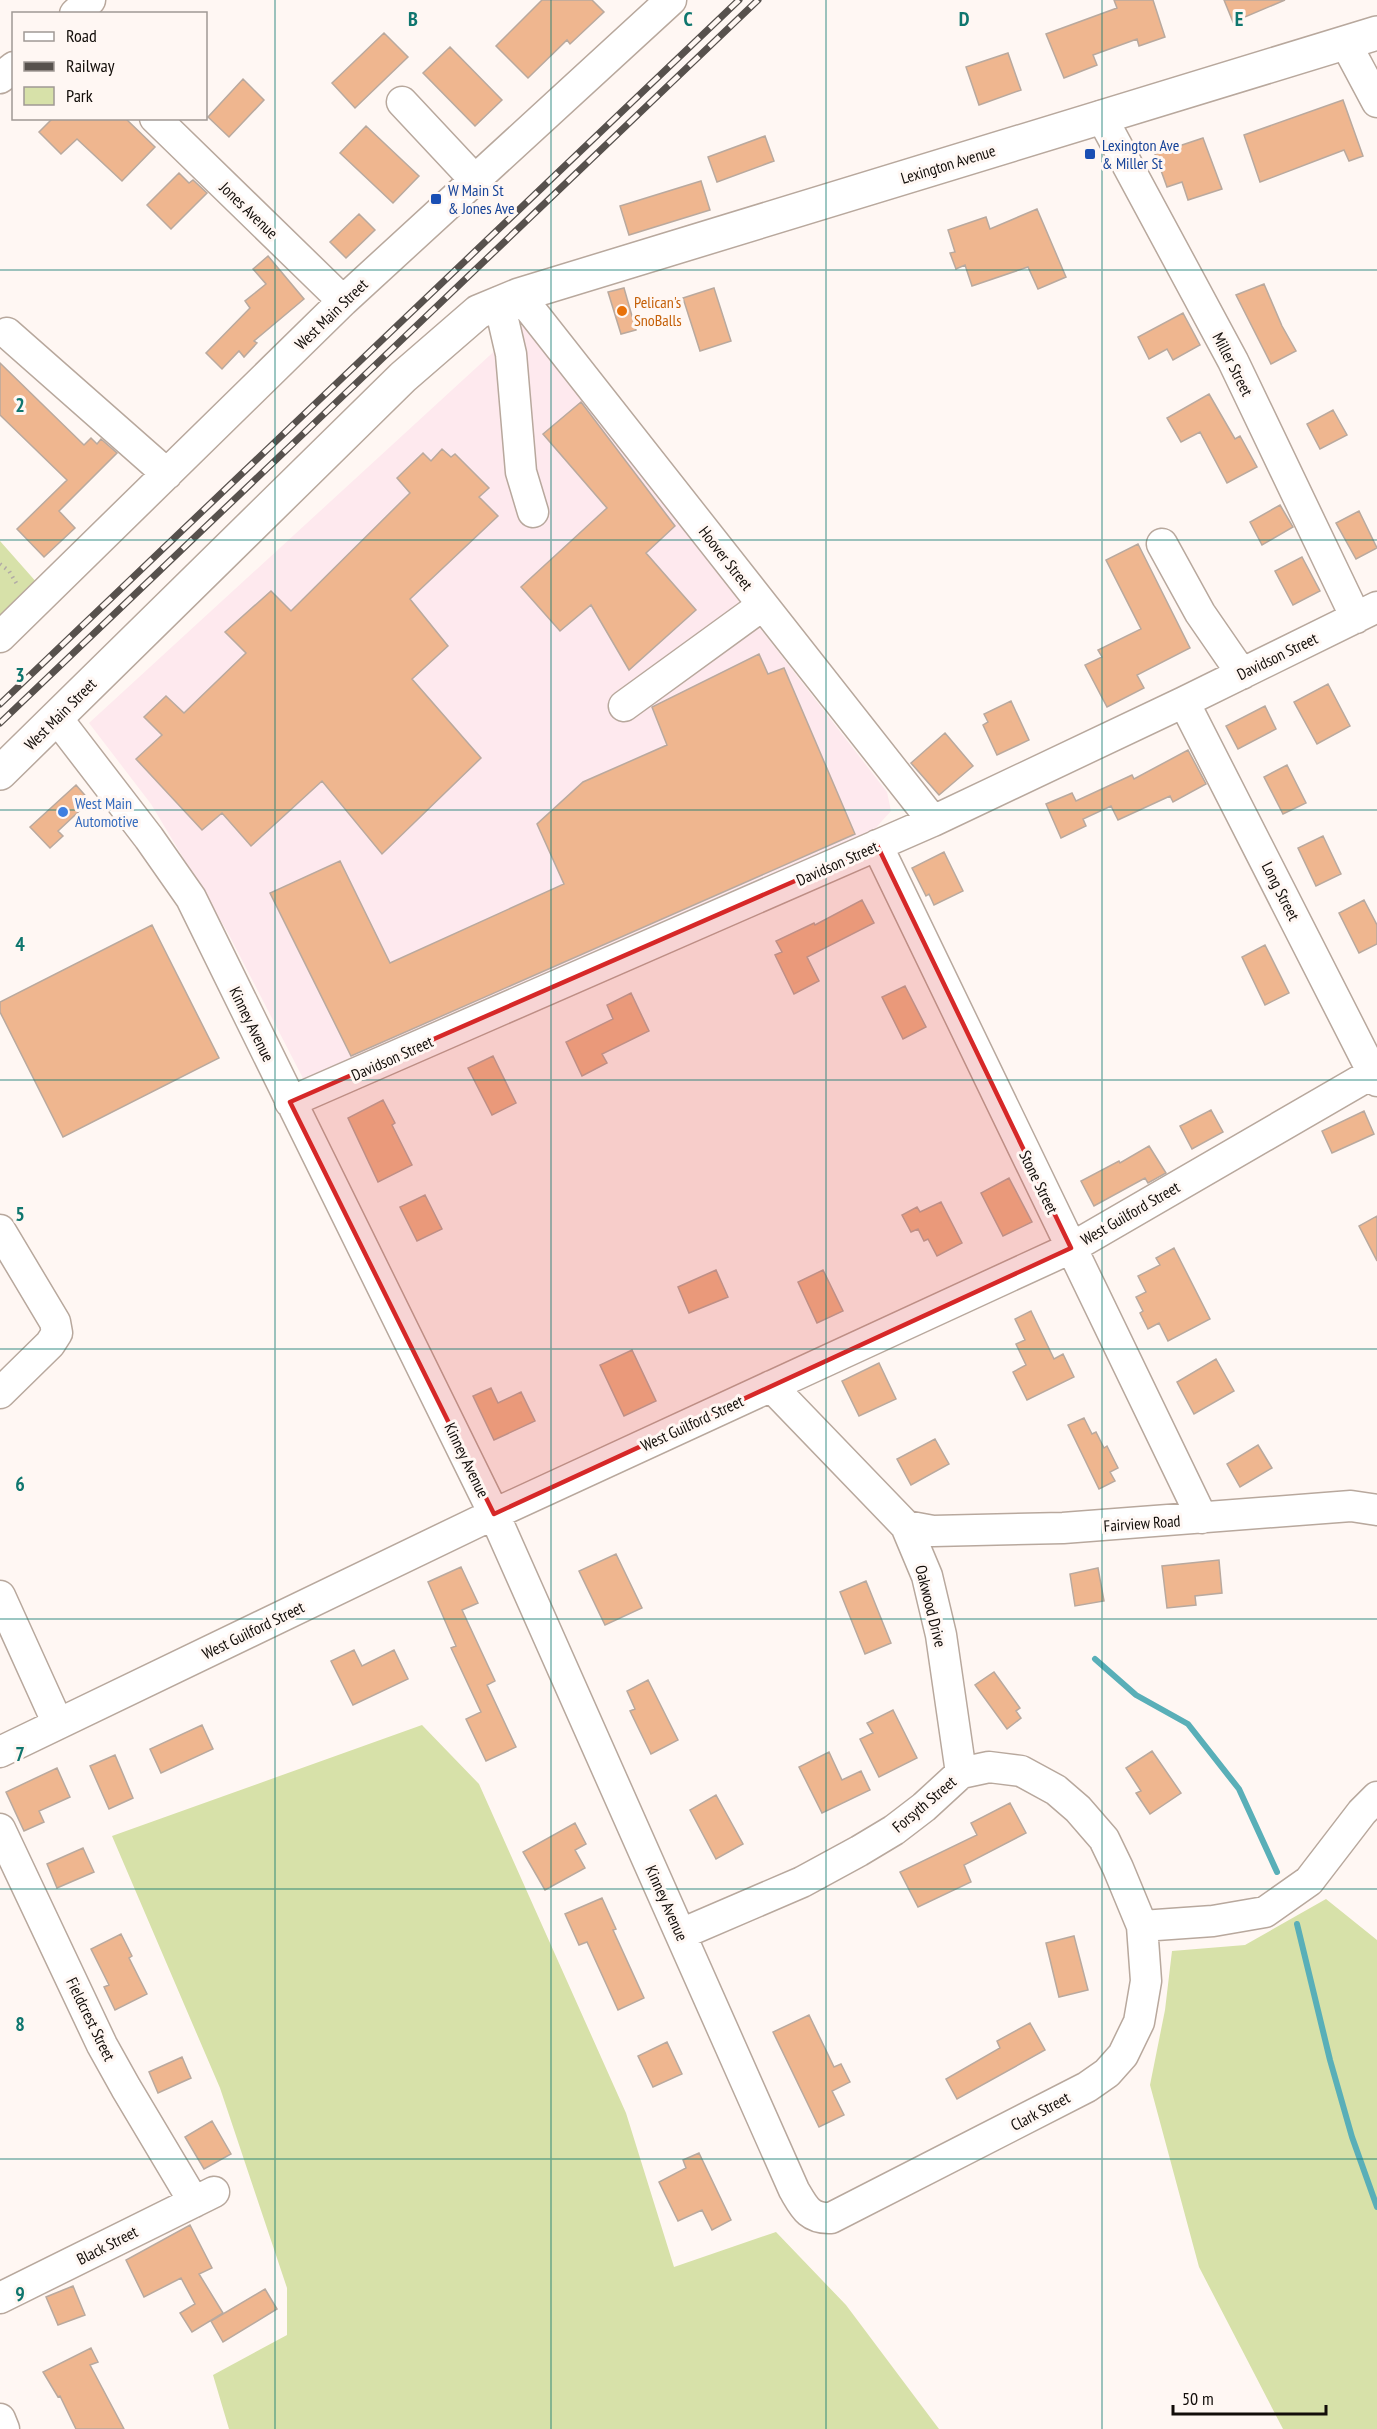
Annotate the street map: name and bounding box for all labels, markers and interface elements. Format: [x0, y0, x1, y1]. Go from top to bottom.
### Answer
text: B [408, 6, 418, 32]
text: C [683, 6, 693, 32]
text: D [959, 6, 970, 32]
text: E [1235, 6, 1243, 32]
legend [12, 12, 207, 120]
text: Road [66, 24, 97, 47]
text: Railway [66, 54, 115, 77]
text: Park [66, 84, 93, 107]
place label: Lexington Ave & Miller St [1102, 135, 1179, 173]
street label: Lexington Avenue [898, 140, 998, 188]
marker: Lexington Ave & Miller St [1083, 147, 1097, 161]
street label: Jones Avenue [215, 177, 282, 243]
place label: W Main St & Jones Ave [448, 180, 515, 218]
marker: W Main St & Jones Ave [429, 192, 443, 206]
street label: West Main Street [290, 274, 372, 354]
place label: Pelican's SnoBalls [634, 292, 682, 330]
marker: Pelican's SnoBalls [615, 304, 629, 318]
street label: Miller Street [1209, 329, 1258, 400]
text: 2 [15, 392, 25, 418]
street label: Hoover Street [695, 522, 758, 595]
street label: Davidson Street [1233, 628, 1321, 684]
text: 3 [15, 662, 25, 688]
street label: West Main Street [20, 673, 101, 754]
place label: West Main Automotive [75, 793, 139, 831]
marker: West Main Automotive [56, 805, 70, 819]
street label: Davidson Street [793, 836, 881, 890]
street label: Long Street [1258, 858, 1305, 924]
text: 4 [15, 931, 25, 957]
street label: Kinney Avenue [225, 983, 279, 1065]
street label: Davidson Street [348, 1031, 436, 1085]
street label: Stone Street [1015, 1147, 1063, 1218]
street label: West Guilford Street [1077, 1176, 1183, 1249]
text: 5 [15, 1201, 25, 1227]
street label: West Guilford Street [638, 1390, 747, 1455]
street label: Kinney Avenue [440, 1419, 494, 1501]
text: 6 [15, 1471, 25, 1497]
street label: Fairview Road [1103, 1510, 1181, 1536]
street label: Oakwood Drive [911, 1563, 951, 1649]
street label: West Guilford Street [199, 1596, 308, 1663]
text: 7 [15, 1741, 25, 1767]
street label: Forsyth Street [888, 1771, 960, 1836]
street label: Kinney Avenue [641, 1862, 693, 1944]
street label: Fieldcrest Street [62, 1974, 120, 2065]
text: 8 [15, 2011, 25, 2037]
street label: Clark Street [1007, 2087, 1074, 2135]
street label: Black Street [73, 2221, 141, 2269]
text: 9 [15, 2281, 25, 2307]
scale bar [1173, 2378, 1326, 2416]
text: 50 m [1182, 2387, 1214, 2410]

